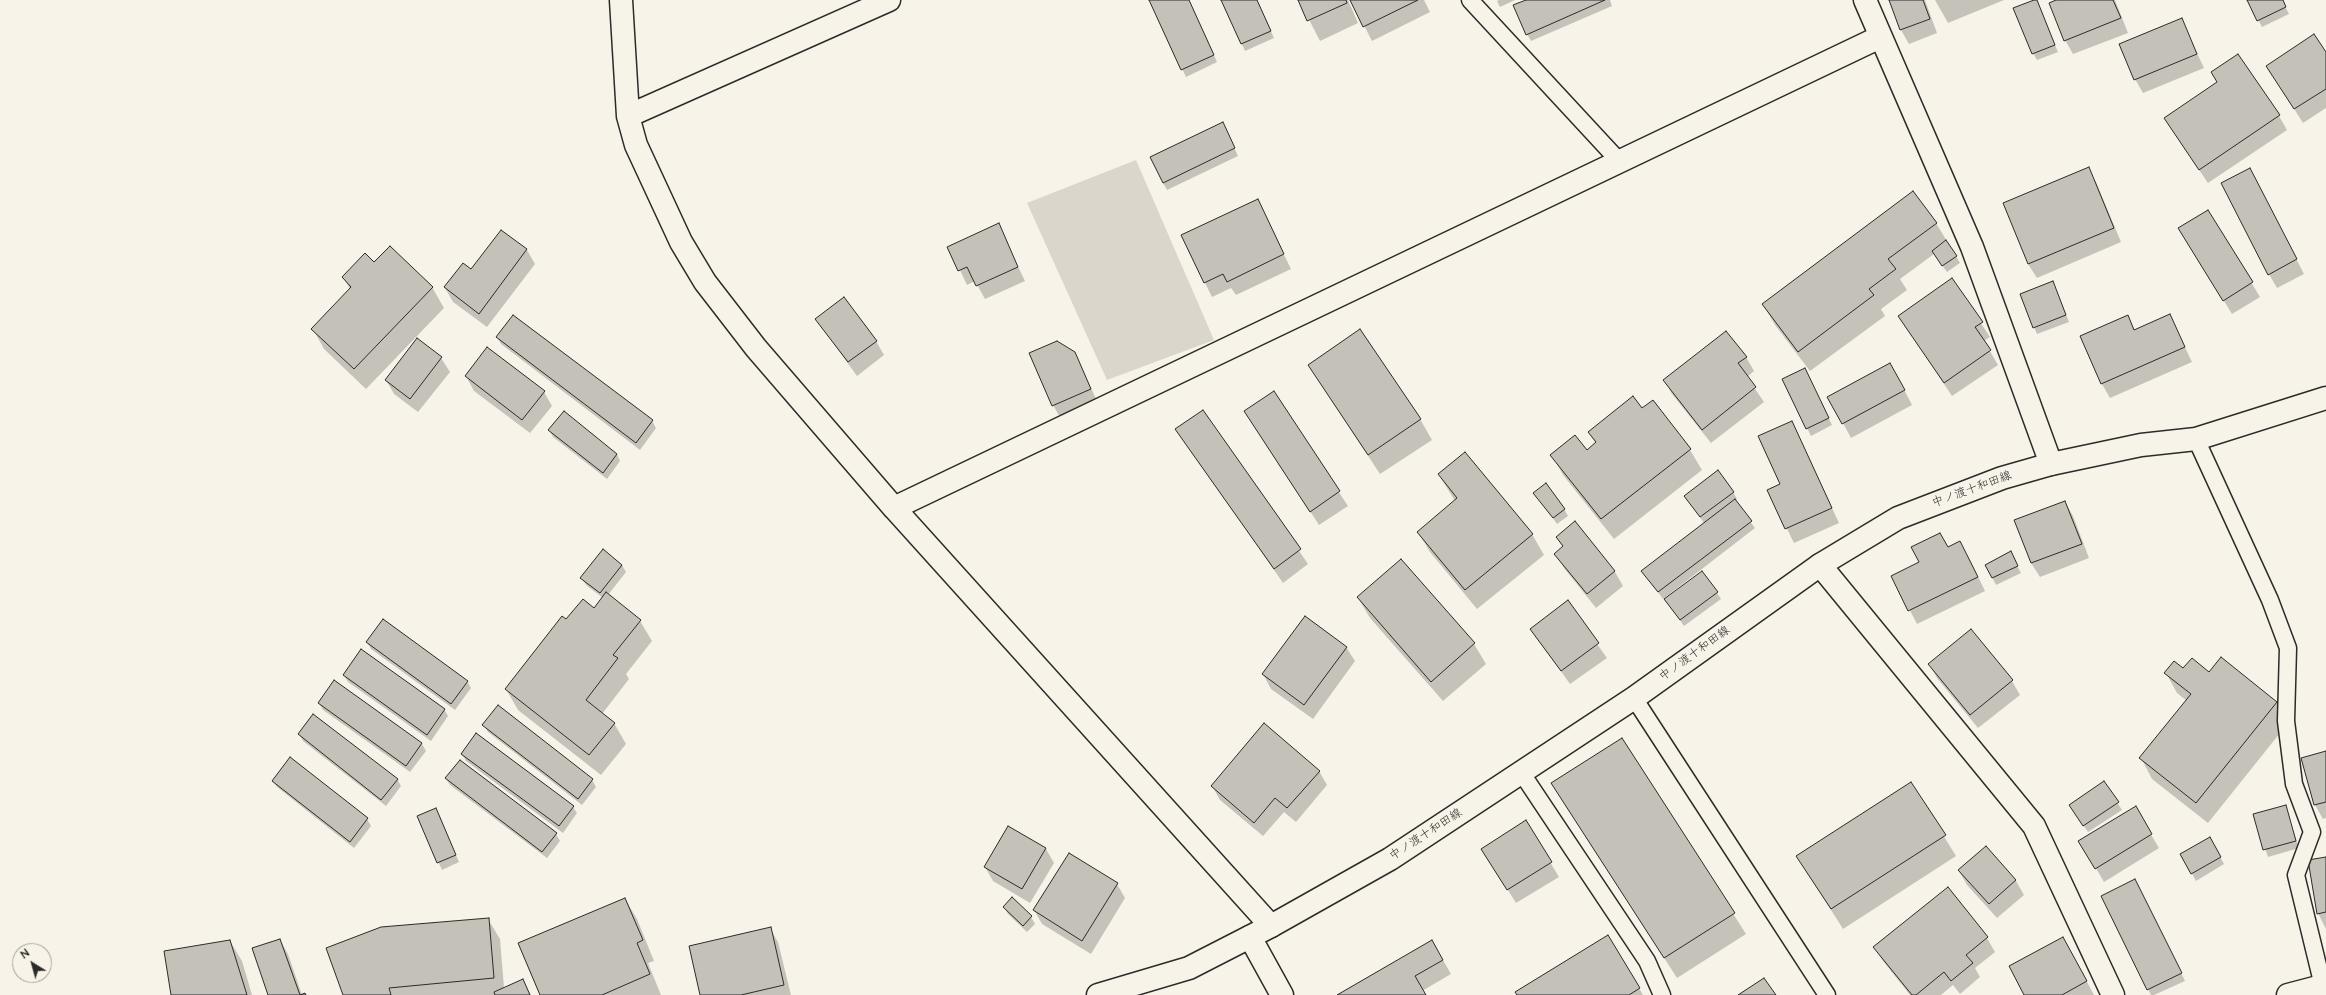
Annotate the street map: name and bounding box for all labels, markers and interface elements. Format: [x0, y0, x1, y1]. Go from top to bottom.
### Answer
street label: 中ノ渡十和田線 [1930, 469, 2014, 511]
street label: 中ノ渡十和田線 [1657, 623, 1733, 685]
street label: 中ノ渡十和田線 [1387, 806, 1465, 864]
north arrow [12, 943, 52, 983]
text: N [18, 946, 32, 962]

